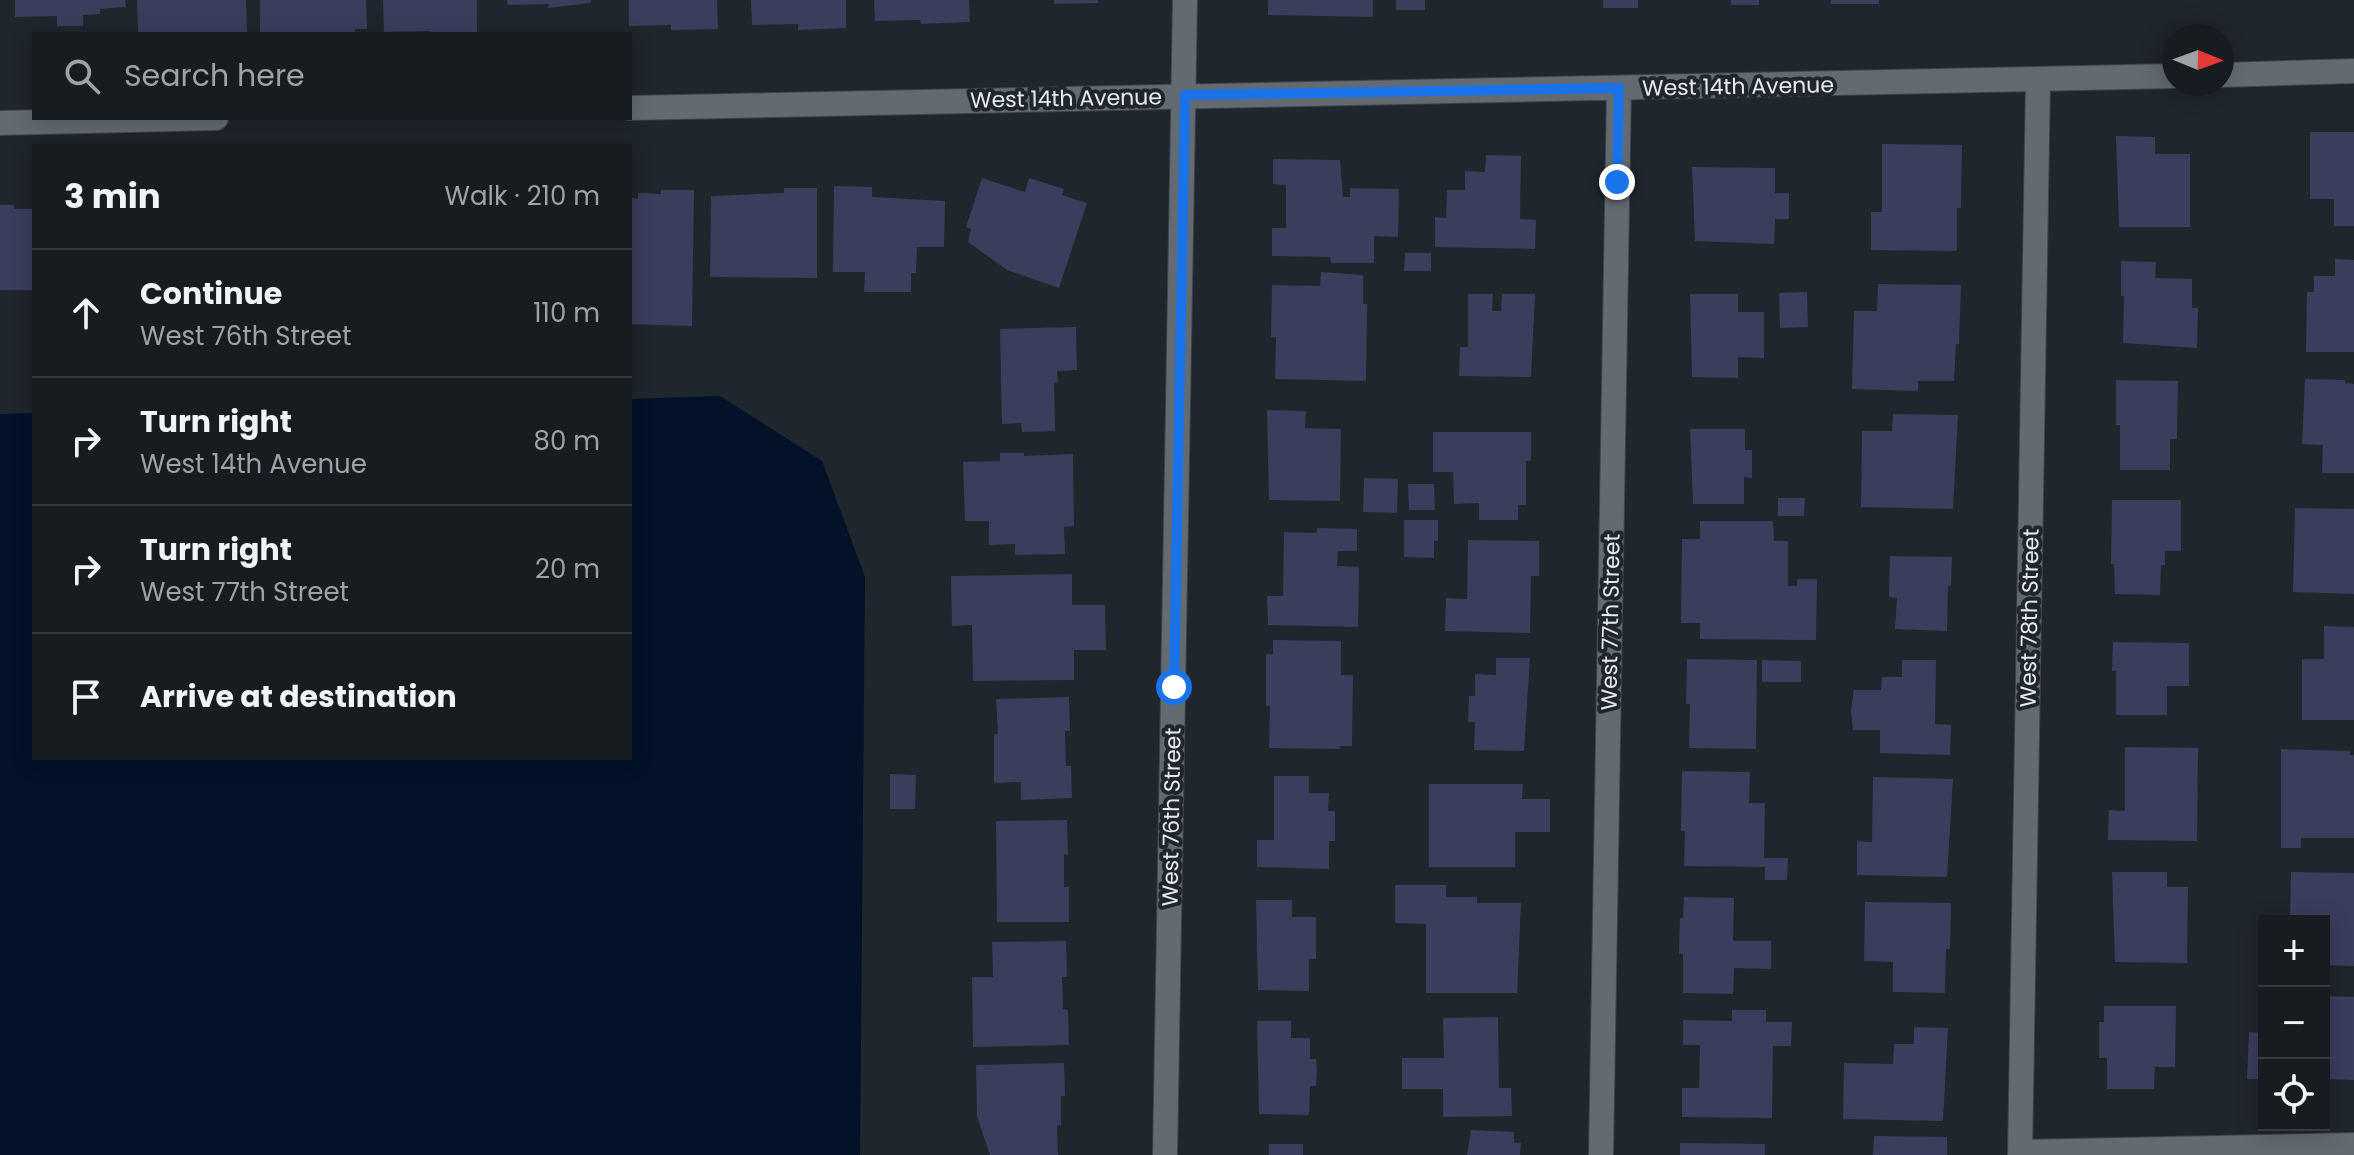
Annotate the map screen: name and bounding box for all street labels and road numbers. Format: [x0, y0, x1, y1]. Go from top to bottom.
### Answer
street label: West 14th Avenue [1642, 69, 1834, 104]
street label: West 14th Avenue [970, 81, 1162, 116]
street label: West 78th Street [2012, 528, 2047, 708]
street label: West 77th Street [1593, 533, 1628, 711]
street label: West 76th Street [1154, 727, 1189, 907]

